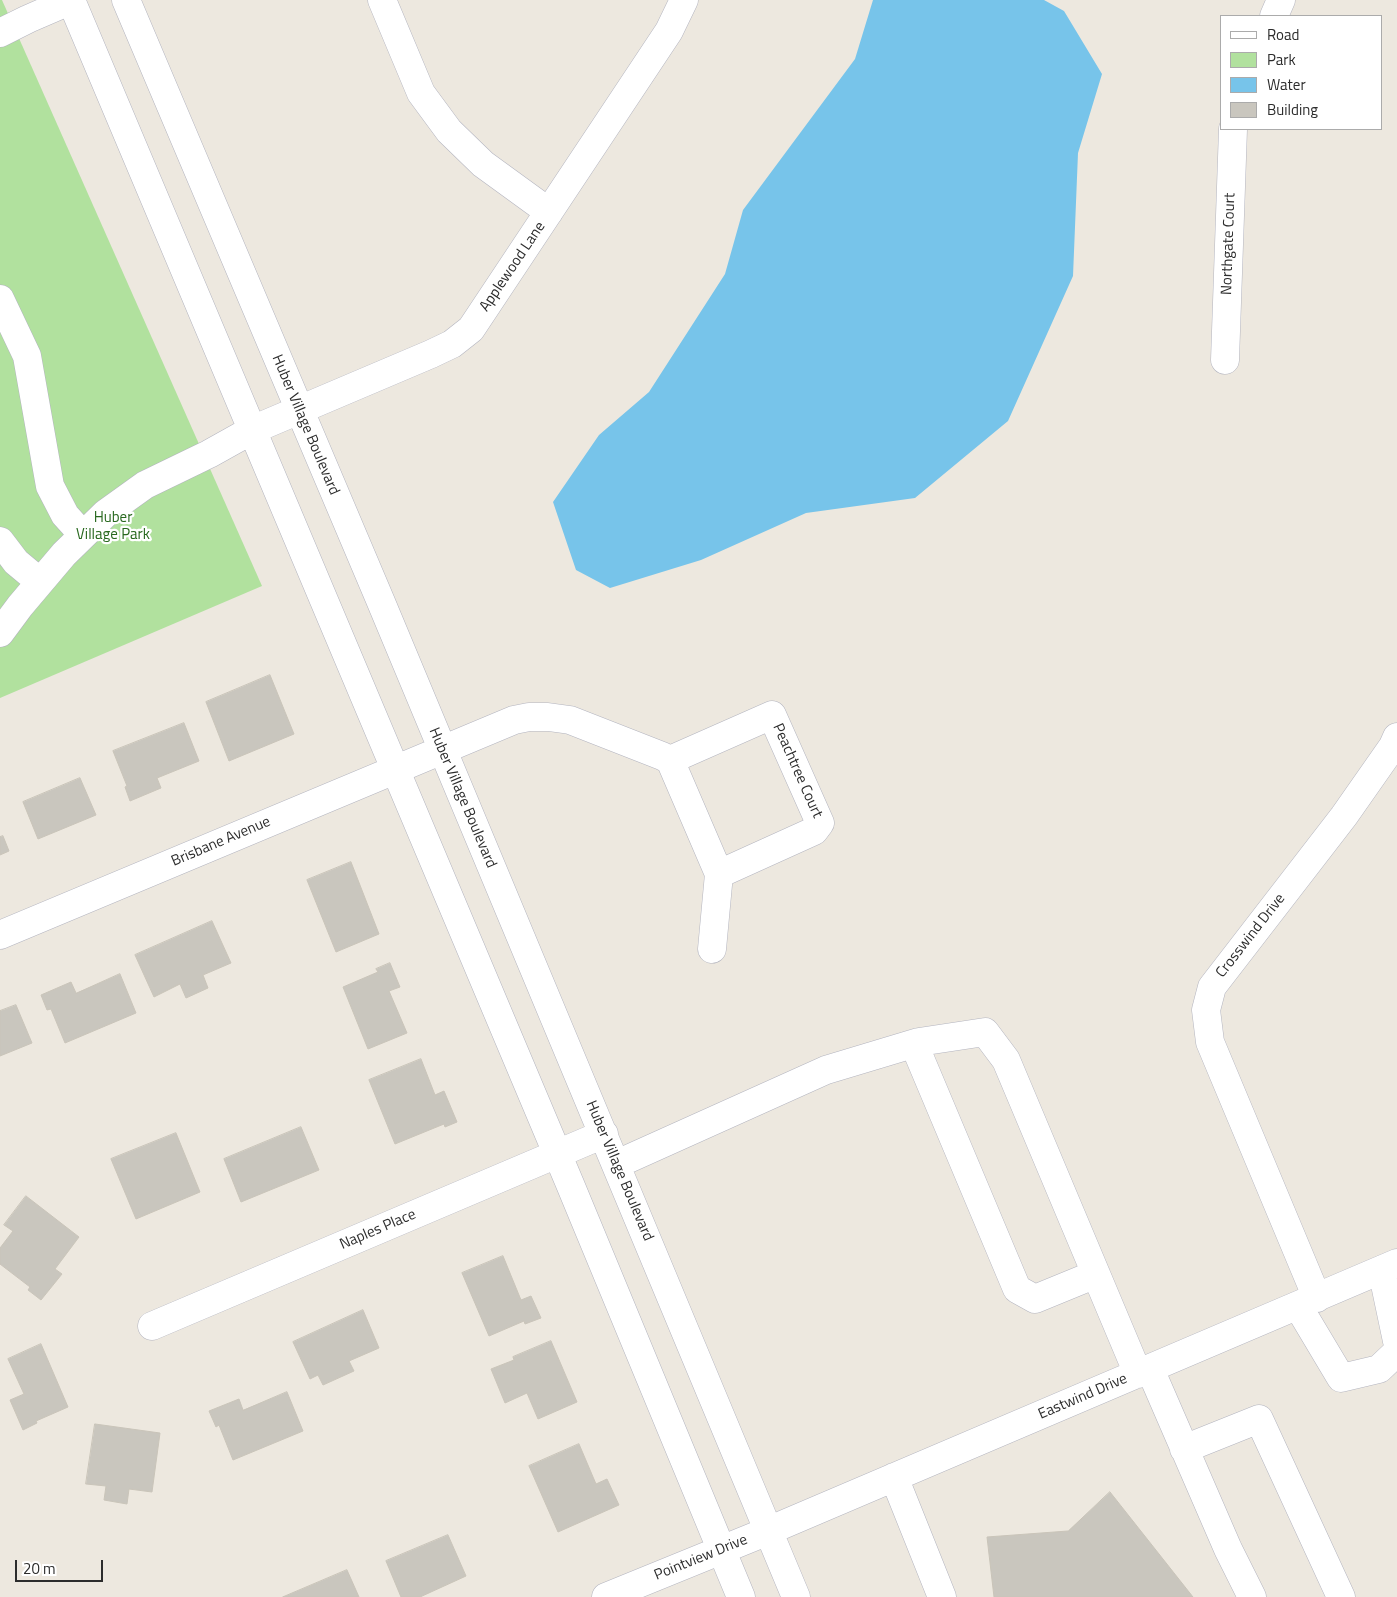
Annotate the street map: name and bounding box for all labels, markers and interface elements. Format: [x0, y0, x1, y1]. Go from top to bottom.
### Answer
legend [1220, 15, 1382, 130]
text: Road [1267, 23, 1299, 46]
text: Park [1267, 48, 1296, 71]
text: Water [1267, 73, 1306, 96]
text: Building [1267, 98, 1318, 121]
street label: Northgate Court [1218, 193, 1240, 295]
street label: Applewood Lane [476, 219, 550, 315]
street label: Huber Village Boulevard [267, 352, 343, 498]
park label: Huber Village Park [76, 509, 150, 544]
street label: Peachtree Court [768, 721, 826, 821]
street label: Huber Village Boulevard [424, 725, 500, 871]
street label: Brisbane Avenue [169, 813, 273, 871]
street label: Crosswind Drive [1213, 890, 1289, 982]
street label: Huber Village Boulevard [581, 1098, 657, 1244]
street label: Naples Place [337, 1206, 419, 1254]
street label: Eastwind Drive [1036, 1370, 1130, 1424]
street label: Pointview Drive [652, 1531, 750, 1585]
scale bar [18, 1550, 105, 1582]
text: 20 m [23, 1557, 56, 1580]

